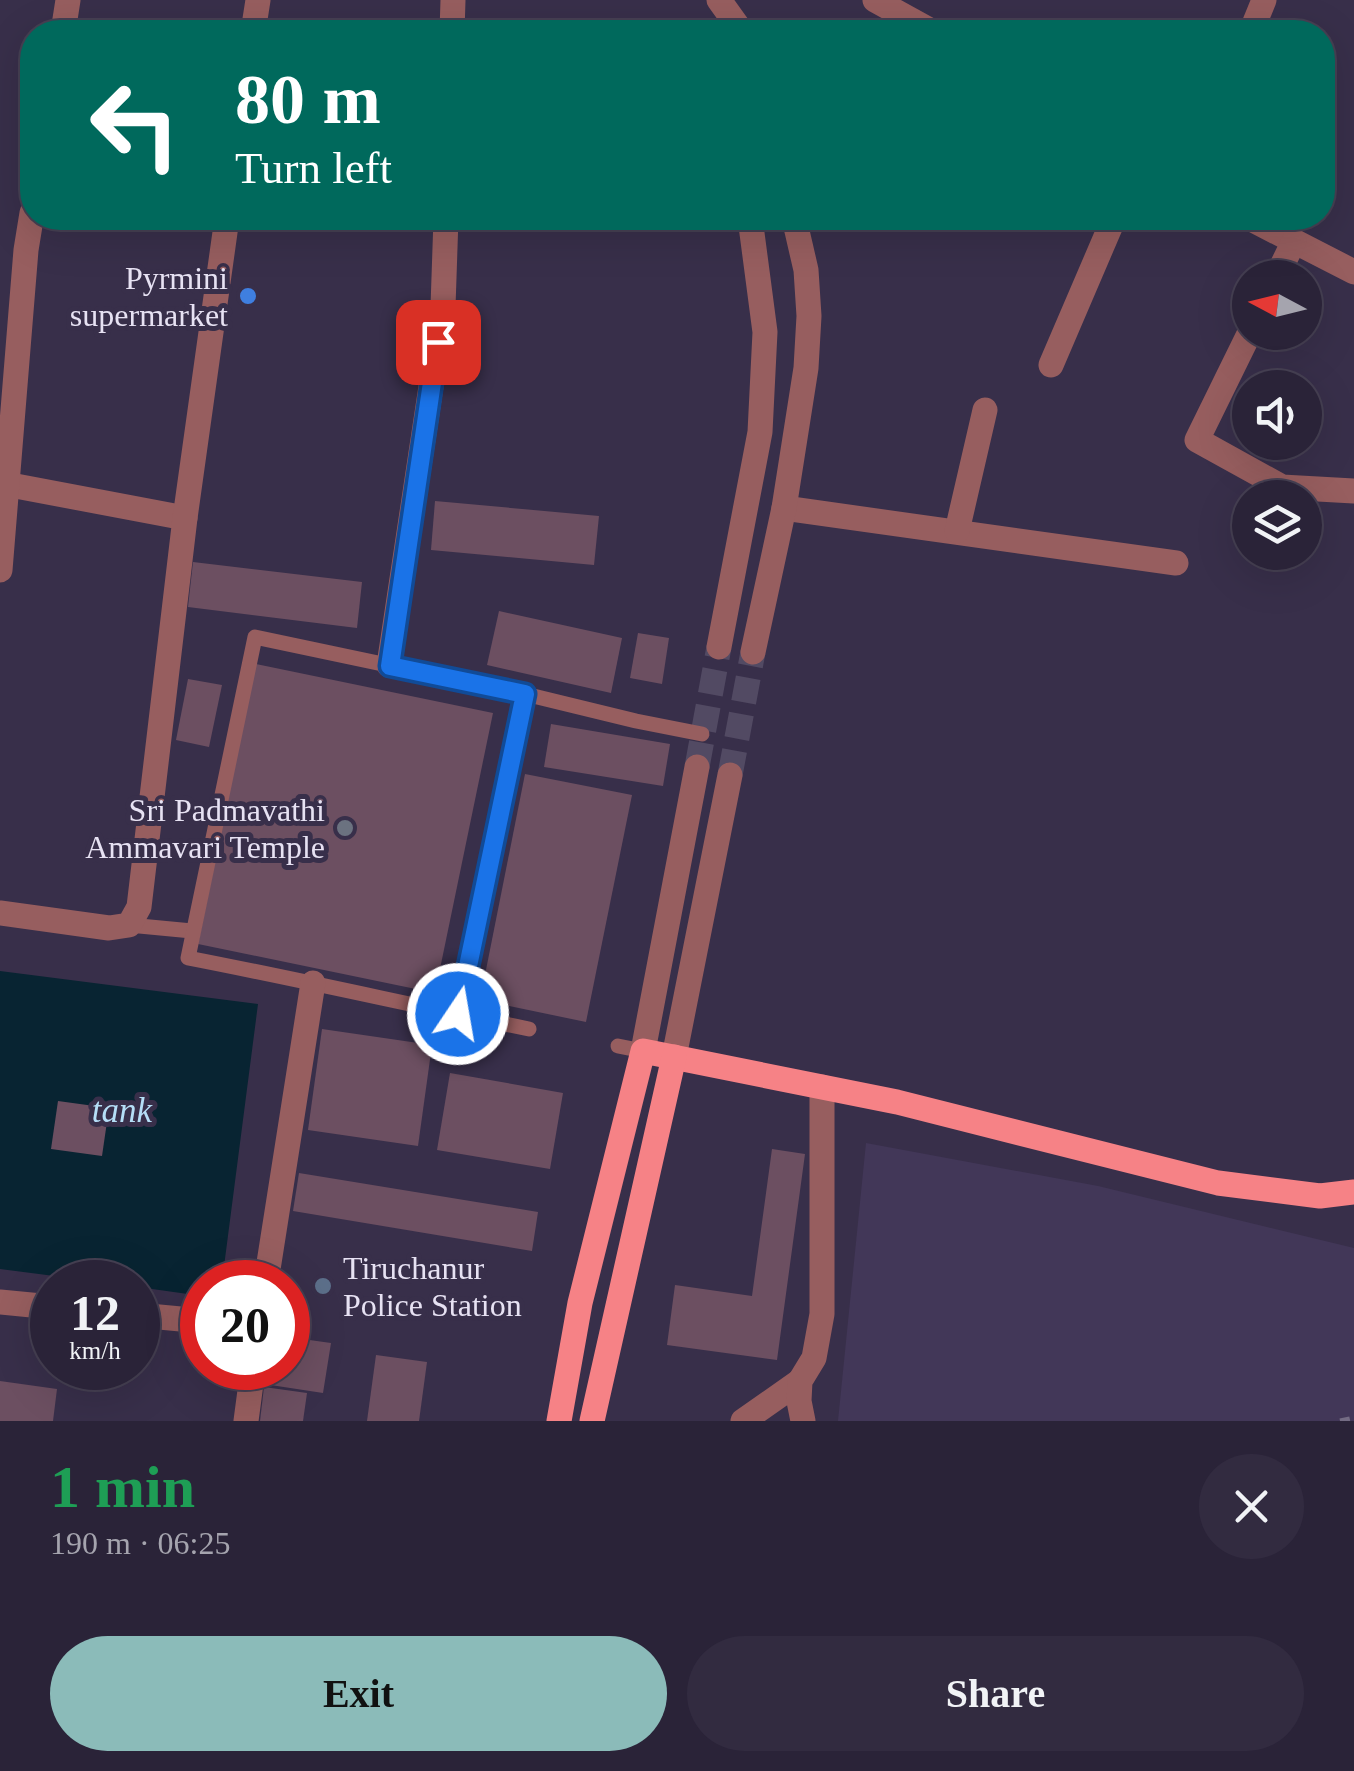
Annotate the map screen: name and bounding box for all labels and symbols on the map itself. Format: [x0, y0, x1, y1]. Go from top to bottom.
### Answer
place label: Pyrmini supermarket [70, 260, 228, 333]
north arrow [1232, 260, 1322, 350]
marker: Pyrmini supermarket [237, 285, 259, 307]
pin [396, 300, 481, 385]
place label: Sri Padmavathi Ammavari Temple [85, 792, 325, 865]
marker: Sri Padmavathi Ammavari Temple [334, 817, 356, 839]
position arrow [406, 962, 510, 1066]
water label: tank [92, 1091, 154, 1130]
place label: Tiruchanur Police Station [343, 1250, 522, 1323]
speed limit sign: 20 [180, 1260, 310, 1390]
marker: Tiruchanur Police Station [312, 1275, 334, 1297]

